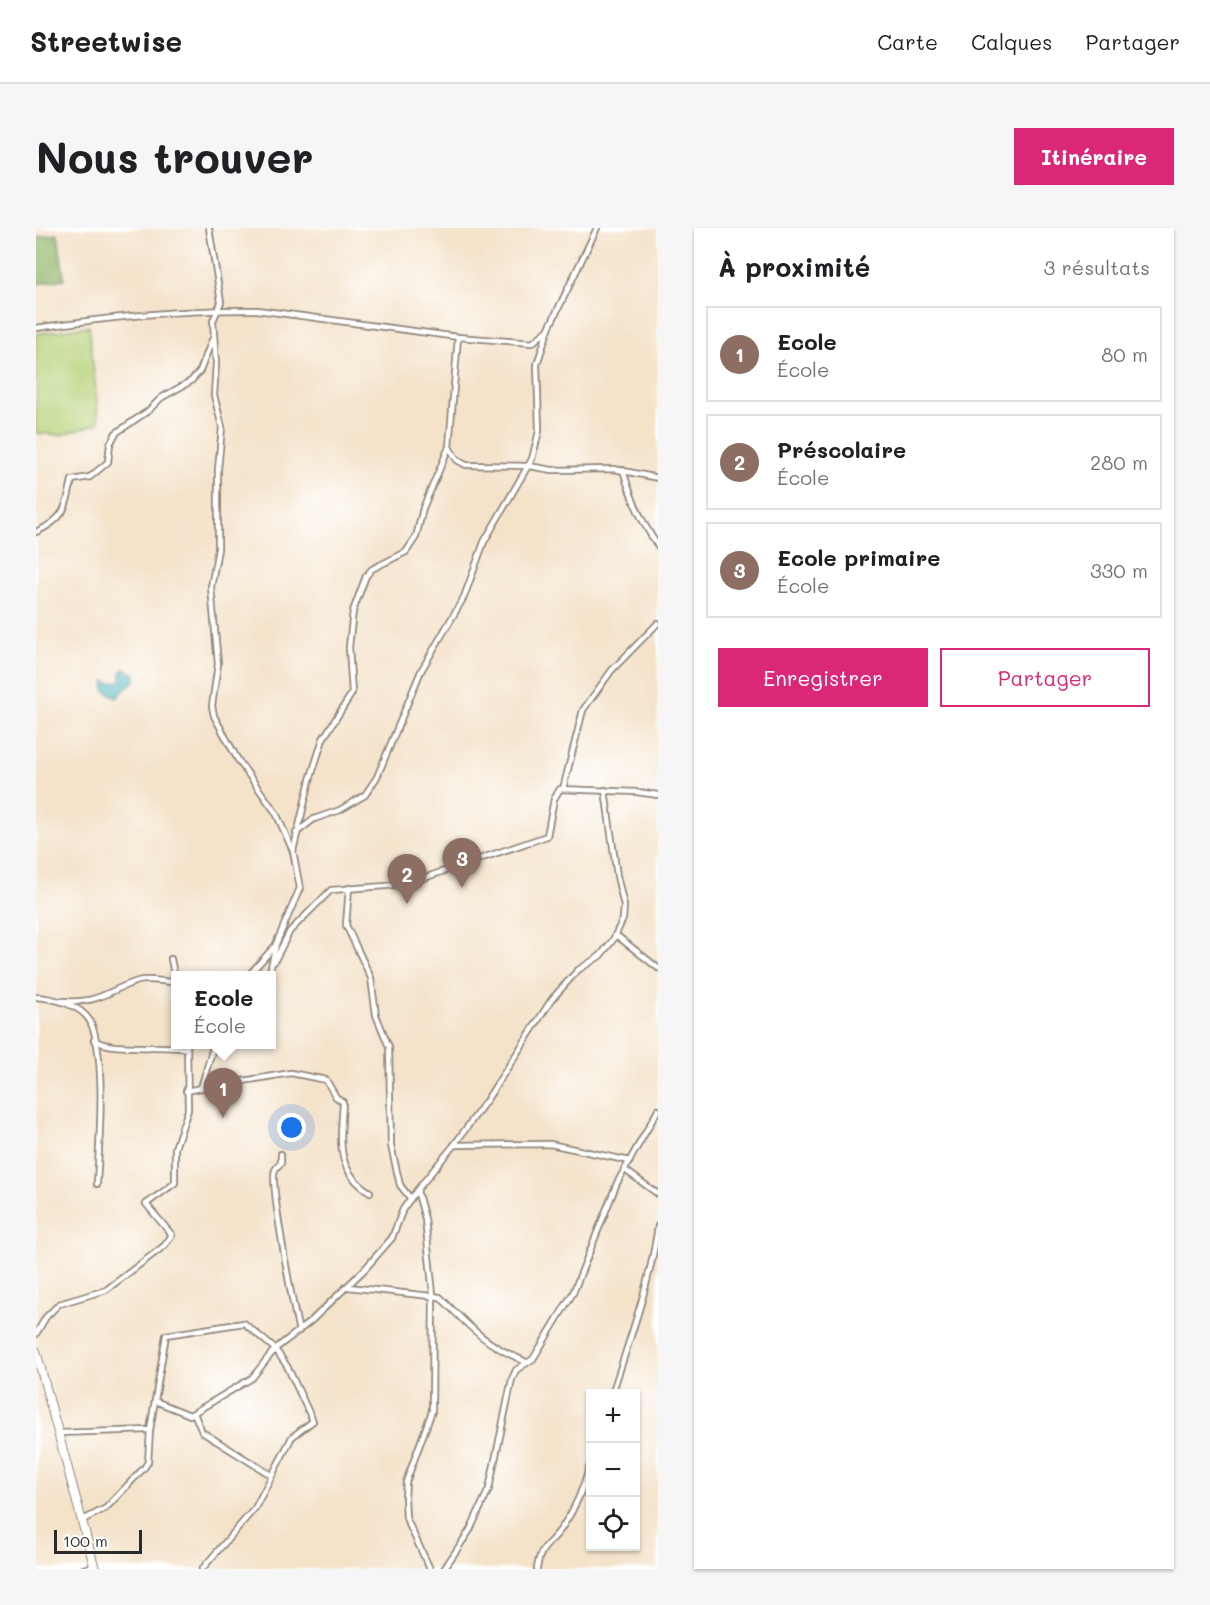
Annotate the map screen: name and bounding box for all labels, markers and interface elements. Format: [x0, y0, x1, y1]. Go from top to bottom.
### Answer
text: Streetwise [30, 23, 182, 59]
text: Carte [877, 28, 938, 55]
text: Calques [971, 28, 1053, 55]
text: Partager [1086, 28, 1180, 55]
button: Itinéraire [1014, 128, 1174, 185]
text: Nous trouver [36, 129, 314, 184]
text: À proximité [718, 250, 870, 284]
text: 3 résultats [1044, 254, 1150, 280]
text: Ecole [777, 327, 837, 356]
text: 1 [735, 341, 744, 367]
text: 80 m [1101, 341, 1148, 367]
text: École [777, 356, 829, 382]
text: Préscolaire [777, 435, 906, 464]
text: 2 [734, 449, 745, 475]
text: 280 m [1090, 449, 1148, 475]
text: École [777, 464, 829, 490]
text: Ecole primaire [777, 543, 940, 572]
text: 3 [734, 557, 746, 583]
text: 330 m [1090, 557, 1148, 583]
text: École [777, 572, 829, 598]
button: Enregistrer [718, 648, 928, 707]
button: Partager [940, 648, 1150, 707]
pin: 3 [442, 838, 482, 888]
pin: 2 [388, 854, 427, 904]
popup [171, 971, 276, 1049]
text: Ecole [194, 983, 253, 1012]
text: École [194, 1012, 246, 1038]
pin: 1 [204, 1068, 243, 1118]
your location [277, 1113, 306, 1142]
map controls [586, 1389, 640, 1551]
button: + [586, 1389, 640, 1443]
button: − [586, 1443, 640, 1497]
button: locate [586, 1497, 640, 1551]
scale bar [54, 1527, 142, 1554]
text: 100 m [63, 1530, 108, 1551]

